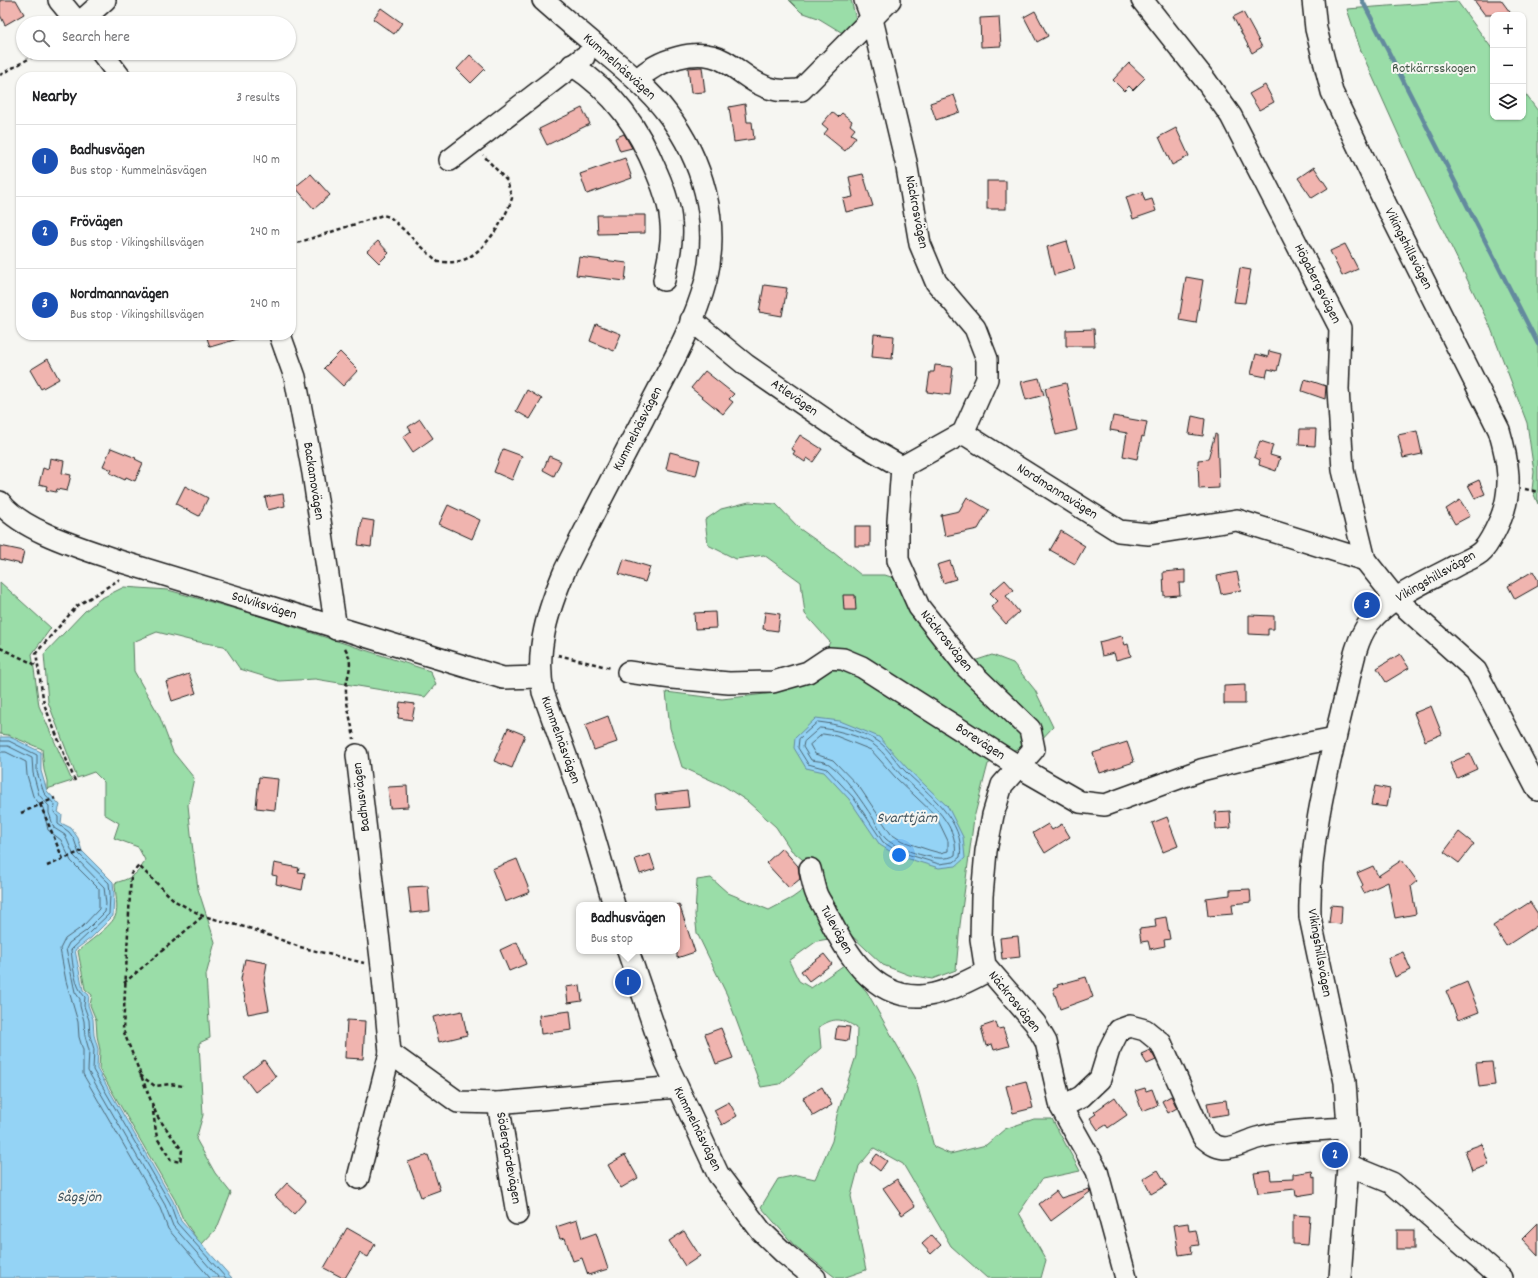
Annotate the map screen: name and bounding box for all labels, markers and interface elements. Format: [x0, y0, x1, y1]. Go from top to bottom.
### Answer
map controls [1490, 12, 1526, 120]
button: + [1490, 12, 1526, 48]
search box [16, 16, 296, 60]
icon: search [30, 27, 52, 49]
text: Search here [62, 27, 130, 49]
street label: Kummelnäsvägen [578, 29, 660, 105]
button: − [1490, 48, 1526, 84]
park label: Rotkärrsskogen [1392, 59, 1476, 79]
button: layers [1490, 84, 1526, 120]
text: Nearby [32, 86, 76, 110]
text: 3 results [236, 89, 280, 108]
text: Badhusvägen [70, 140, 145, 162]
text: 1 [44, 151, 46, 170]
text: 140 m [253, 151, 280, 170]
text: Bus stop · Kummelnäsvägen [70, 162, 207, 181]
street label: Näckrosvägen [899, 174, 933, 250]
street label: Vikingshillsvägen [1379, 205, 1437, 293]
text: Frövägen [70, 212, 123, 234]
text: 2 [42, 223, 48, 242]
text: 240 m [250, 223, 280, 242]
text: Bus stop · Vikingshillsvägen [70, 234, 204, 253]
street label: Högabergsvägen [1288, 241, 1346, 327]
text: Nordmannavägen [70, 284, 169, 306]
text: 3 [42, 295, 48, 314]
text: 240 m [250, 295, 280, 314]
text: Bus stop · Vikingshillsvägen [70, 306, 204, 325]
street label: Atlevägen [766, 374, 822, 422]
street label: Kummelnäsvägen [608, 383, 668, 475]
street label: Backamovägen [297, 441, 329, 521]
street label: Nordmannavägen [1013, 459, 1101, 525]
street label: Vikingshillsvägen [1392, 546, 1480, 608]
street label: Solviksvägen [229, 587, 299, 625]
pin: 3 [1354, 590, 1380, 620]
street label: Näckrosvägen [915, 606, 977, 676]
street label: Kummelnäsvägen [535, 693, 585, 787]
street label: Borevägen [951, 718, 1009, 766]
street label: Badhusvägen [348, 761, 376, 833]
water label: Svarttjärn [877, 808, 938, 830]
your location [889, 845, 909, 865]
popup [576, 902, 680, 954]
street label: Tulevägen [814, 902, 858, 958]
street label: Vikingshillsvägen [1301, 907, 1337, 999]
text: Badhusvägen [591, 908, 665, 930]
text: Bus stop [591, 930, 633, 949]
pin: 1 [615, 967, 641, 997]
street label: Näckrosvägen [983, 967, 1045, 1037]
street label: Kummelnäsvägen [668, 1083, 726, 1175]
street label: Södergärdevägen [490, 1110, 526, 1206]
pin: 2 [1322, 1140, 1348, 1170]
water label: Sågsjön [57, 1187, 102, 1209]

